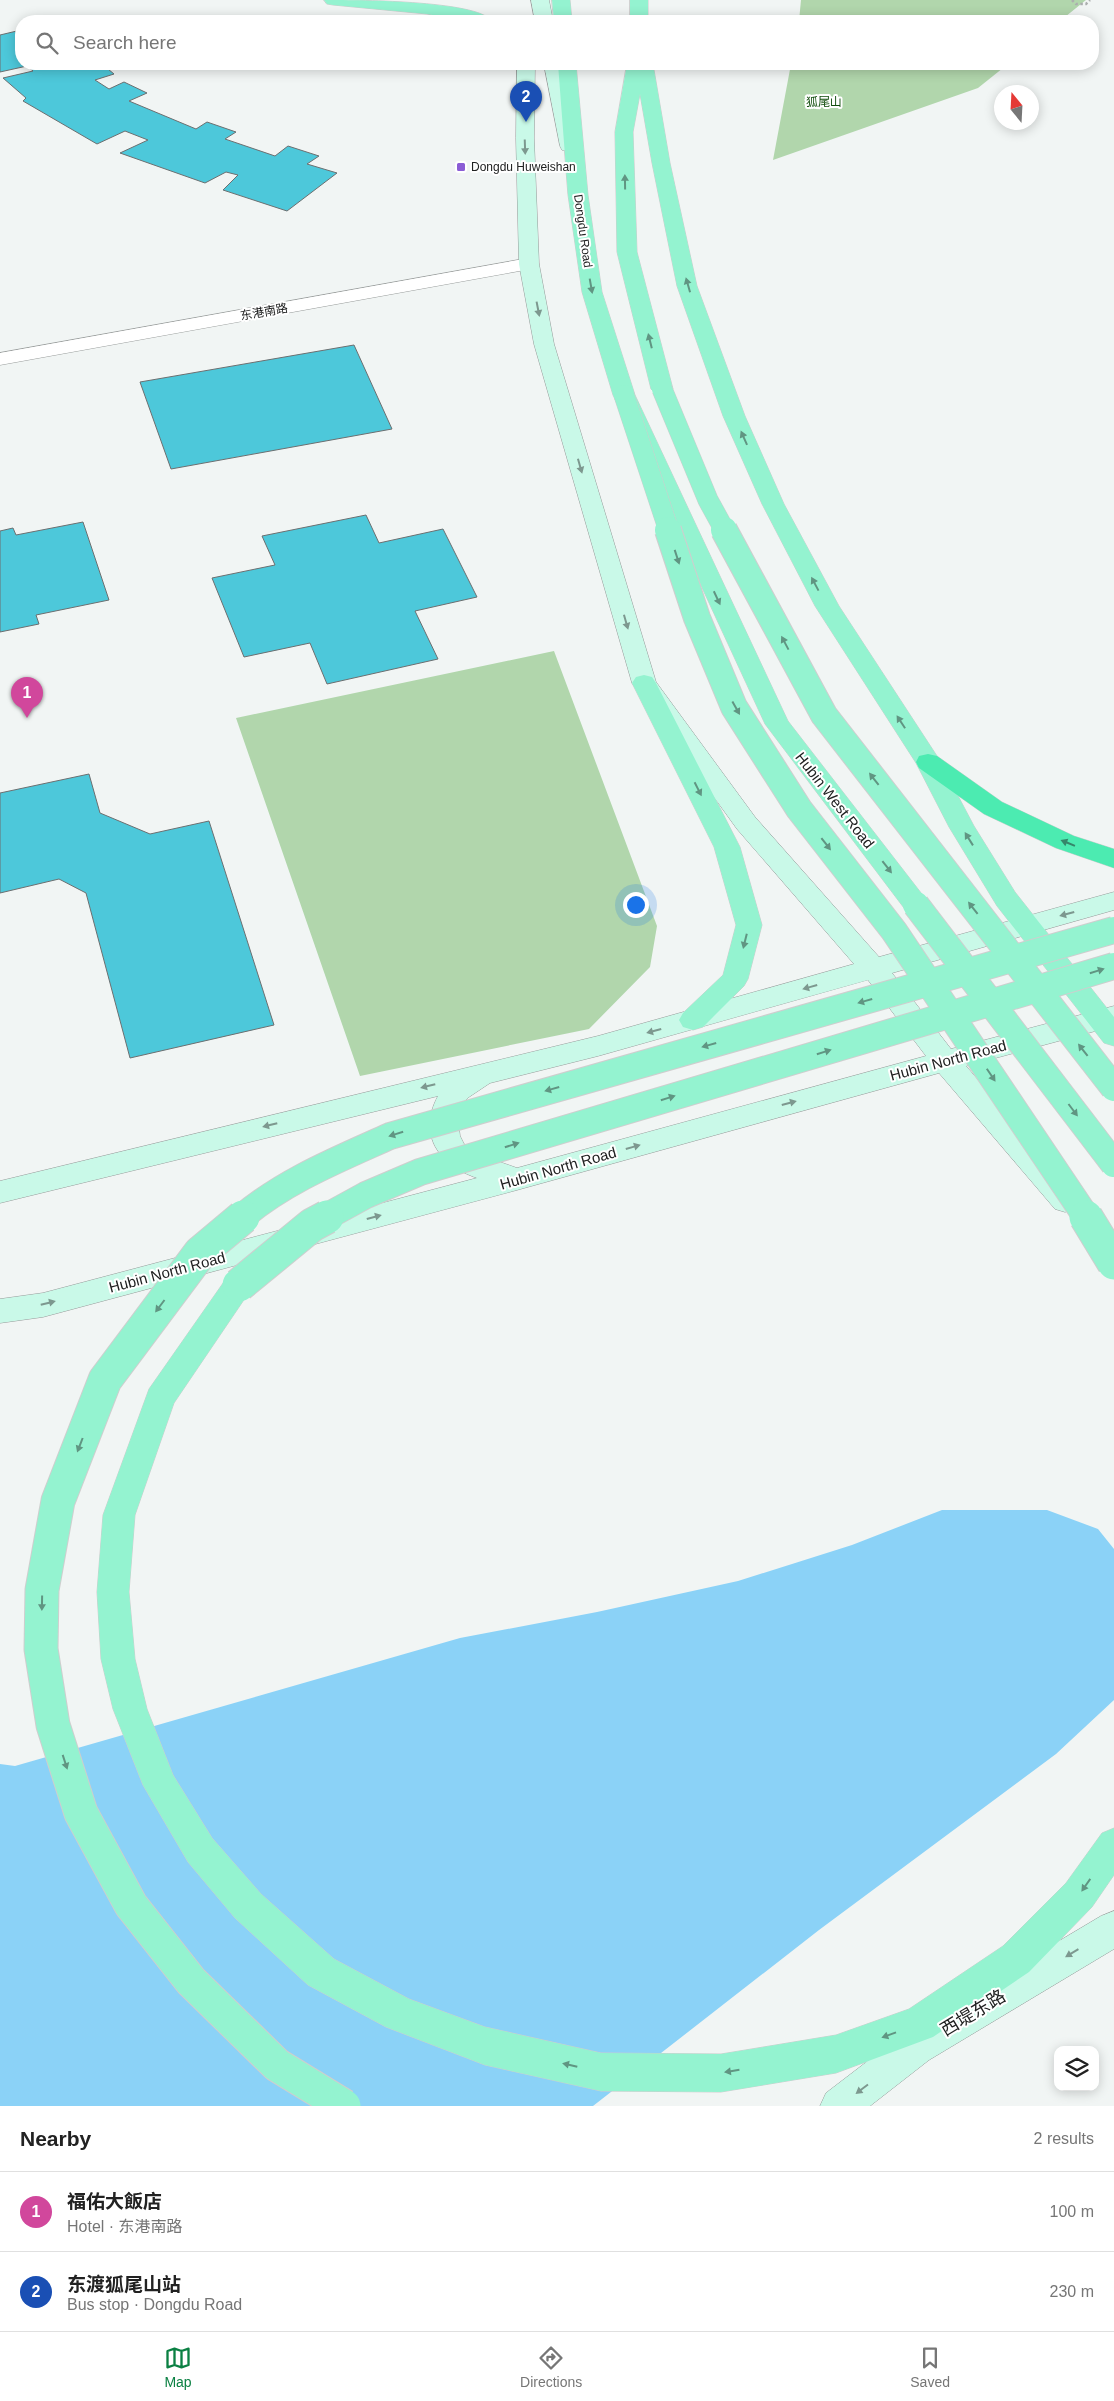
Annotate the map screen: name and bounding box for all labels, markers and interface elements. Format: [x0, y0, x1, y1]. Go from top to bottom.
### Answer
search box [15, 15, 1099, 70]
icon: search [33, 29, 61, 57]
text: Search here [73, 32, 177, 53]
pin: 2 [510, 81, 542, 122]
north arrow [994, 85, 1039, 130]
park label: 狐尾山 [806, 95, 842, 109]
one-way arrow [522, 140, 530, 156]
place label: Dongdu Huweishan [471, 160, 576, 174]
marker: Dongdu Huweishan [455, 161, 467, 173]
one-way arrow [621, 174, 629, 190]
street label: Dongdu Road [571, 193, 595, 269]
one-way arrow [587, 278, 595, 294]
one-way arrow [683, 278, 691, 293]
street label: 东港南路 [239, 301, 289, 323]
one-way arrow [534, 302, 542, 318]
one-way arrow [646, 334, 654, 349]
one-way arrow [739, 431, 747, 445]
one-way arrow [577, 458, 585, 473]
one-way arrow [674, 550, 681, 565]
one-way arrow [811, 576, 819, 591]
one-way arrow [714, 591, 722, 605]
one-way arrow [623, 614, 631, 629]
one-way arrow [781, 636, 789, 651]
pin: 1 [11, 677, 43, 718]
one-way arrow [732, 701, 740, 716]
one-way arrow [896, 715, 906, 728]
street label: Hubin West Road [792, 749, 878, 851]
one-way arrow [868, 773, 879, 786]
one-way arrow [694, 782, 702, 796]
one-way arrow [964, 832, 974, 846]
one-way arrow [820, 837, 831, 850]
one-way arrow [1061, 838, 1075, 846]
one-way arrow [881, 860, 892, 873]
your location [623, 892, 649, 918]
one-way arrow [968, 901, 978, 915]
one-way arrow [1059, 911, 1074, 919]
one-way arrow [741, 934, 749, 949]
one-way arrow [1090, 966, 1105, 974]
one-way arrow [803, 984, 818, 992]
one-way arrow [858, 997, 873, 1005]
one-way arrow [646, 1027, 661, 1035]
street label: Hubin North Road [888, 1036, 1008, 1084]
one-way arrow [701, 1041, 716, 1049]
one-way arrow [1078, 1044, 1089, 1057]
one-way arrow [816, 1047, 831, 1055]
one-way arrow [987, 1069, 996, 1082]
one-way arrow [421, 1082, 436, 1090]
one-way arrow [545, 1086, 560, 1094]
one-way arrow [661, 1094, 676, 1102]
one-way arrow [782, 1099, 797, 1107]
one-way arrow [1068, 1103, 1078, 1117]
one-way arrow [263, 1121, 278, 1129]
one-way arrow [389, 1130, 404, 1138]
one-way arrow [505, 1140, 520, 1148]
street label: Hubin North Road [498, 1143, 618, 1193]
one-way arrow [625, 1143, 640, 1151]
one-way arrow [367, 1213, 382, 1221]
street label: Hubin North Road [107, 1248, 227, 1296]
one-way arrow [41, 1299, 56, 1307]
one-way arrow [155, 1299, 166, 1312]
one-way arrow [75, 1438, 83, 1453]
one-way arrow [38, 1595, 46, 1611]
one-way arrow [61, 1755, 69, 1770]
one-way arrow [1081, 1878, 1091, 1892]
one-way arrow [1065, 1949, 1078, 1958]
street label: 西堤东路 [937, 1986, 1009, 2040]
one-way arrow [882, 2032, 897, 2039]
map controls [1054, 2046, 1099, 2091]
button: layers [1054, 2046, 1099, 2091]
one-way arrow [562, 2061, 578, 2069]
one-way arrow [723, 2068, 739, 2076]
one-way arrow [856, 2083, 869, 2094]
text: Nearby [20, 2127, 91, 2150]
text: 2 results [1034, 2130, 1094, 2147]
text: 福佑大飯店 [67, 2191, 162, 2212]
text: 1 [32, 2203, 40, 2220]
text: 100 m [1050, 2203, 1094, 2220]
text: Hotel · 东港南路 [67, 2218, 183, 2235]
text: 东渡狐尾山站 [67, 2274, 181, 2295]
text: 2 [32, 2283, 40, 2300]
text: 230 m [1050, 2283, 1094, 2300]
text: Bus stop · Dongdu Road [67, 2296, 242, 2313]
tab: Map [164, 2344, 192, 2390]
tab: Directions [520, 2344, 582, 2390]
tab: Saved [910, 2344, 950, 2390]

